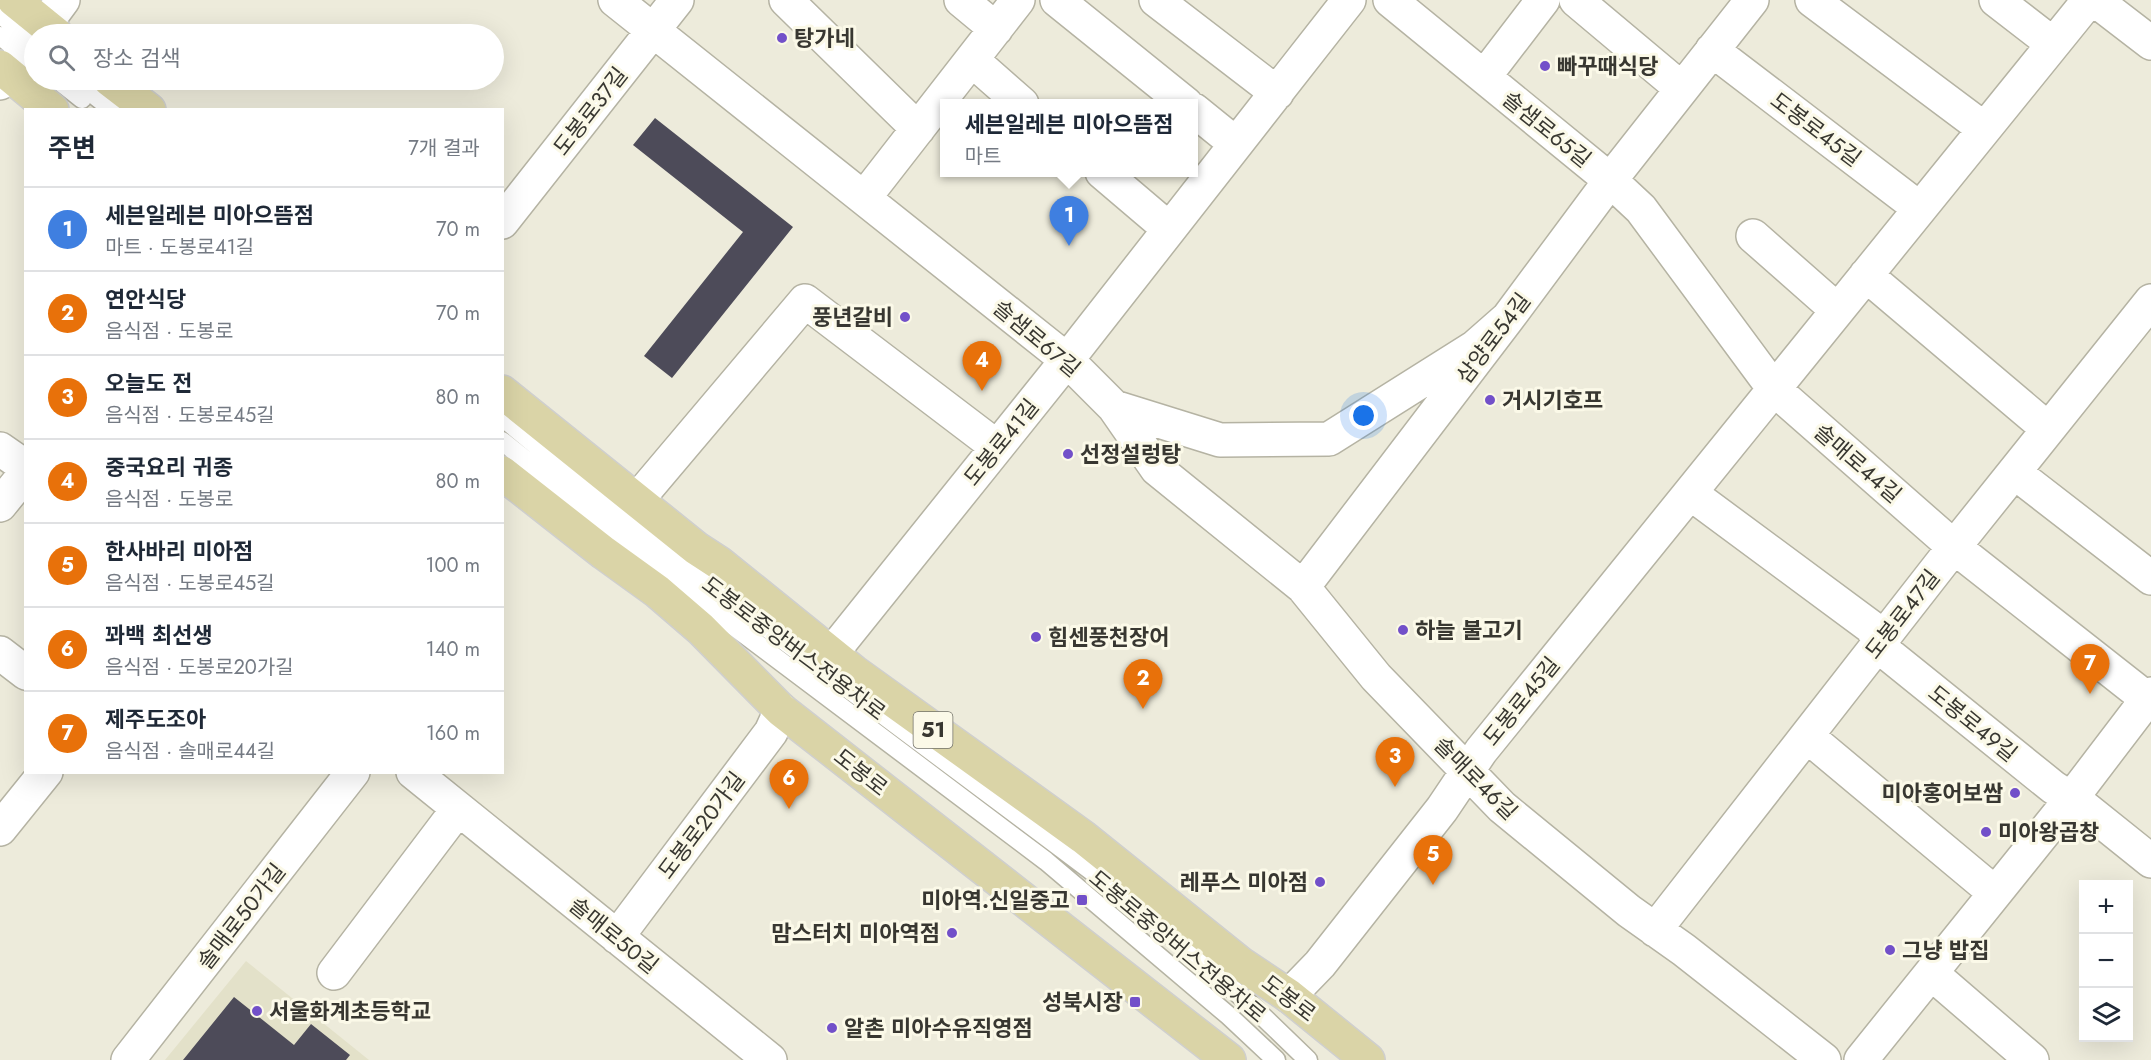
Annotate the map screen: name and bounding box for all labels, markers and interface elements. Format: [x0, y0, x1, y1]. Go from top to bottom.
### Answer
place label: 탕가네 [794, 22, 855, 54]
search box [24, 24, 504, 90]
marker: 탕가네 [775, 31, 789, 45]
icon: search [45, 41, 78, 74]
text: 장소 검색 [93, 42, 181, 74]
place label: 빠꾸때식당 [1557, 50, 1658, 82]
marker: 빠꾸때식당 [1538, 59, 1552, 73]
street label: 도봉로37길 [545, 60, 635, 162]
street label: 솔샘로65길 [1496, 83, 1598, 175]
street label: 도봉로45길 [1764, 84, 1868, 174]
popup [940, 99, 1198, 177]
text: 세븐일레븐 미아으뜸점 [964, 108, 1174, 140]
text: 주변 [48, 129, 96, 167]
text: 7개 결과 [408, 134, 480, 163]
text: 마트 [964, 142, 1001, 171]
pin: 1 [1050, 196, 1088, 246]
text: 세븐일레븐 미아으뜸점 [105, 199, 314, 231]
text: 1 [62, 215, 73, 244]
text: 70 m [436, 215, 480, 244]
text: 마트 · 도봉로41길 [105, 233, 254, 262]
text: 연안식당 [105, 283, 186, 315]
street label: 삼양로54길 [1448, 286, 1538, 390]
street label: 솔샘로67길 [986, 292, 1088, 384]
text: 2 [61, 299, 74, 328]
text: 70 m [436, 299, 480, 328]
place label: 풍년갈비 [812, 301, 893, 333]
marker: 풍년갈비 [898, 310, 912, 324]
text: 음식점 · 도봉로 [105, 317, 233, 346]
pin: 4 [962, 342, 1002, 391]
text: 오늘도 전 [105, 367, 193, 399]
text: 3 [61, 383, 74, 412]
text: 80 m [435, 383, 480, 412]
place label: 거시기호프 [1502, 384, 1603, 416]
street label: 도봉로41길 [956, 392, 1046, 492]
marker: 거시기호프 [1483, 393, 1497, 407]
text: 음식점 · 도봉로45길 [105, 401, 275, 430]
your location [1349, 401, 1378, 430]
street label: 솔매로44길 [1807, 416, 1909, 510]
place label: 선정설렁탕 [1080, 438, 1181, 470]
marker: 선정설렁탕 [1061, 447, 1075, 461]
text: 중국요리 귀종 [105, 451, 233, 483]
text: 4 [61, 467, 74, 496]
text: 80 m [435, 467, 480, 496]
text: 음식점 · 도봉로 [105, 485, 233, 514]
text: 한사바리 미아점 [105, 535, 253, 567]
text: 5 [61, 551, 74, 580]
text: 100 m [425, 551, 480, 580]
street label: 도봉로47길 [1857, 563, 1947, 665]
street label: 도봉로중앙버스전용차로 [695, 568, 893, 728]
text: 음식점 · 도봉로45길 [105, 569, 275, 598]
place label: 하늘 불고기 [1415, 614, 1523, 646]
text: 꽈백 최선생 [105, 619, 213, 651]
place label: 힘센풍천장어 [1048, 621, 1169, 653]
marker: 하늘 불고기 [1396, 623, 1410, 637]
marker: 힘센풍천장어 [1029, 630, 1043, 644]
text: 6 [61, 635, 74, 664]
text: 140 m [426, 635, 480, 664]
pin: 7 [2070, 644, 2110, 694]
street label: 도봉로45길 [1475, 650, 1567, 752]
text: 음식점 · 도봉로20가길 [105, 653, 294, 682]
pin: 2 [1124, 660, 1162, 709]
street label: 도봉로49길 [1922, 677, 2024, 769]
text: 제주도조아 [105, 703, 206, 735]
road number: 51 [914, 712, 952, 748]
text: 7 [61, 719, 74, 748]
text: 160 m [426, 719, 480, 748]
street label: 솔매로46길 [1427, 729, 1525, 827]
text: 음식점 · 솔매로44길 [105, 737, 275, 766]
pin: 3 [1376, 738, 1414, 787]
street label: 도봉로 [827, 741, 895, 803]
pin: 6 [770, 760, 808, 809]
street label: 도봉로20가길 [650, 765, 752, 885]
place label: 미아홍어보쌈 [1882, 777, 2003, 809]
marker: 미아홍어보쌈 [2008, 786, 2022, 800]
place label: 미아왕곱창 [1998, 816, 2099, 848]
marker: 미아왕곱창 [1979, 825, 1993, 839]
pin: 5 [1414, 836, 1452, 885]
street label: 솔매로50가길 [189, 856, 293, 976]
street label: 도봉로중앙버스전용차로 [1082, 862, 1274, 1030]
place label: 레푸스 미아점 [1180, 866, 1308, 898]
marker: 레푸스 미아점 [1313, 875, 1327, 889]
map controls [2079, 880, 2133, 1042]
button: + [2079, 880, 2133, 934]
place label: 미아역.신일중고 [921, 884, 1070, 916]
street label: 솔매로50길 [563, 889, 665, 981]
marker: 미아역.신일중고 [1075, 893, 1089, 907]
place label: 맘스터치 미아역점 [771, 917, 940, 949]
marker: 맘스터치 미아역점 [945, 926, 959, 940]
place label: 그냥 밥집 [1902, 934, 1990, 966]
button: − [2079, 934, 2133, 988]
marker: 그냥 밥집 [1883, 943, 1897, 957]
street label: 도봉로 [1255, 967, 1323, 1029]
place label: 성북시장 [1042, 986, 1123, 1018]
button: layers [2079, 988, 2133, 1042]
place label: 서울화계초등학교 [269, 995, 431, 1027]
marker: 성북시장 [1128, 995, 1142, 1009]
marker: 서울화계초등학교 [250, 1004, 264, 1018]
place label: 알촌 미아수유직영점 [844, 1012, 1033, 1044]
marker: 알촌 미아수유직영점 [825, 1021, 839, 1035]

